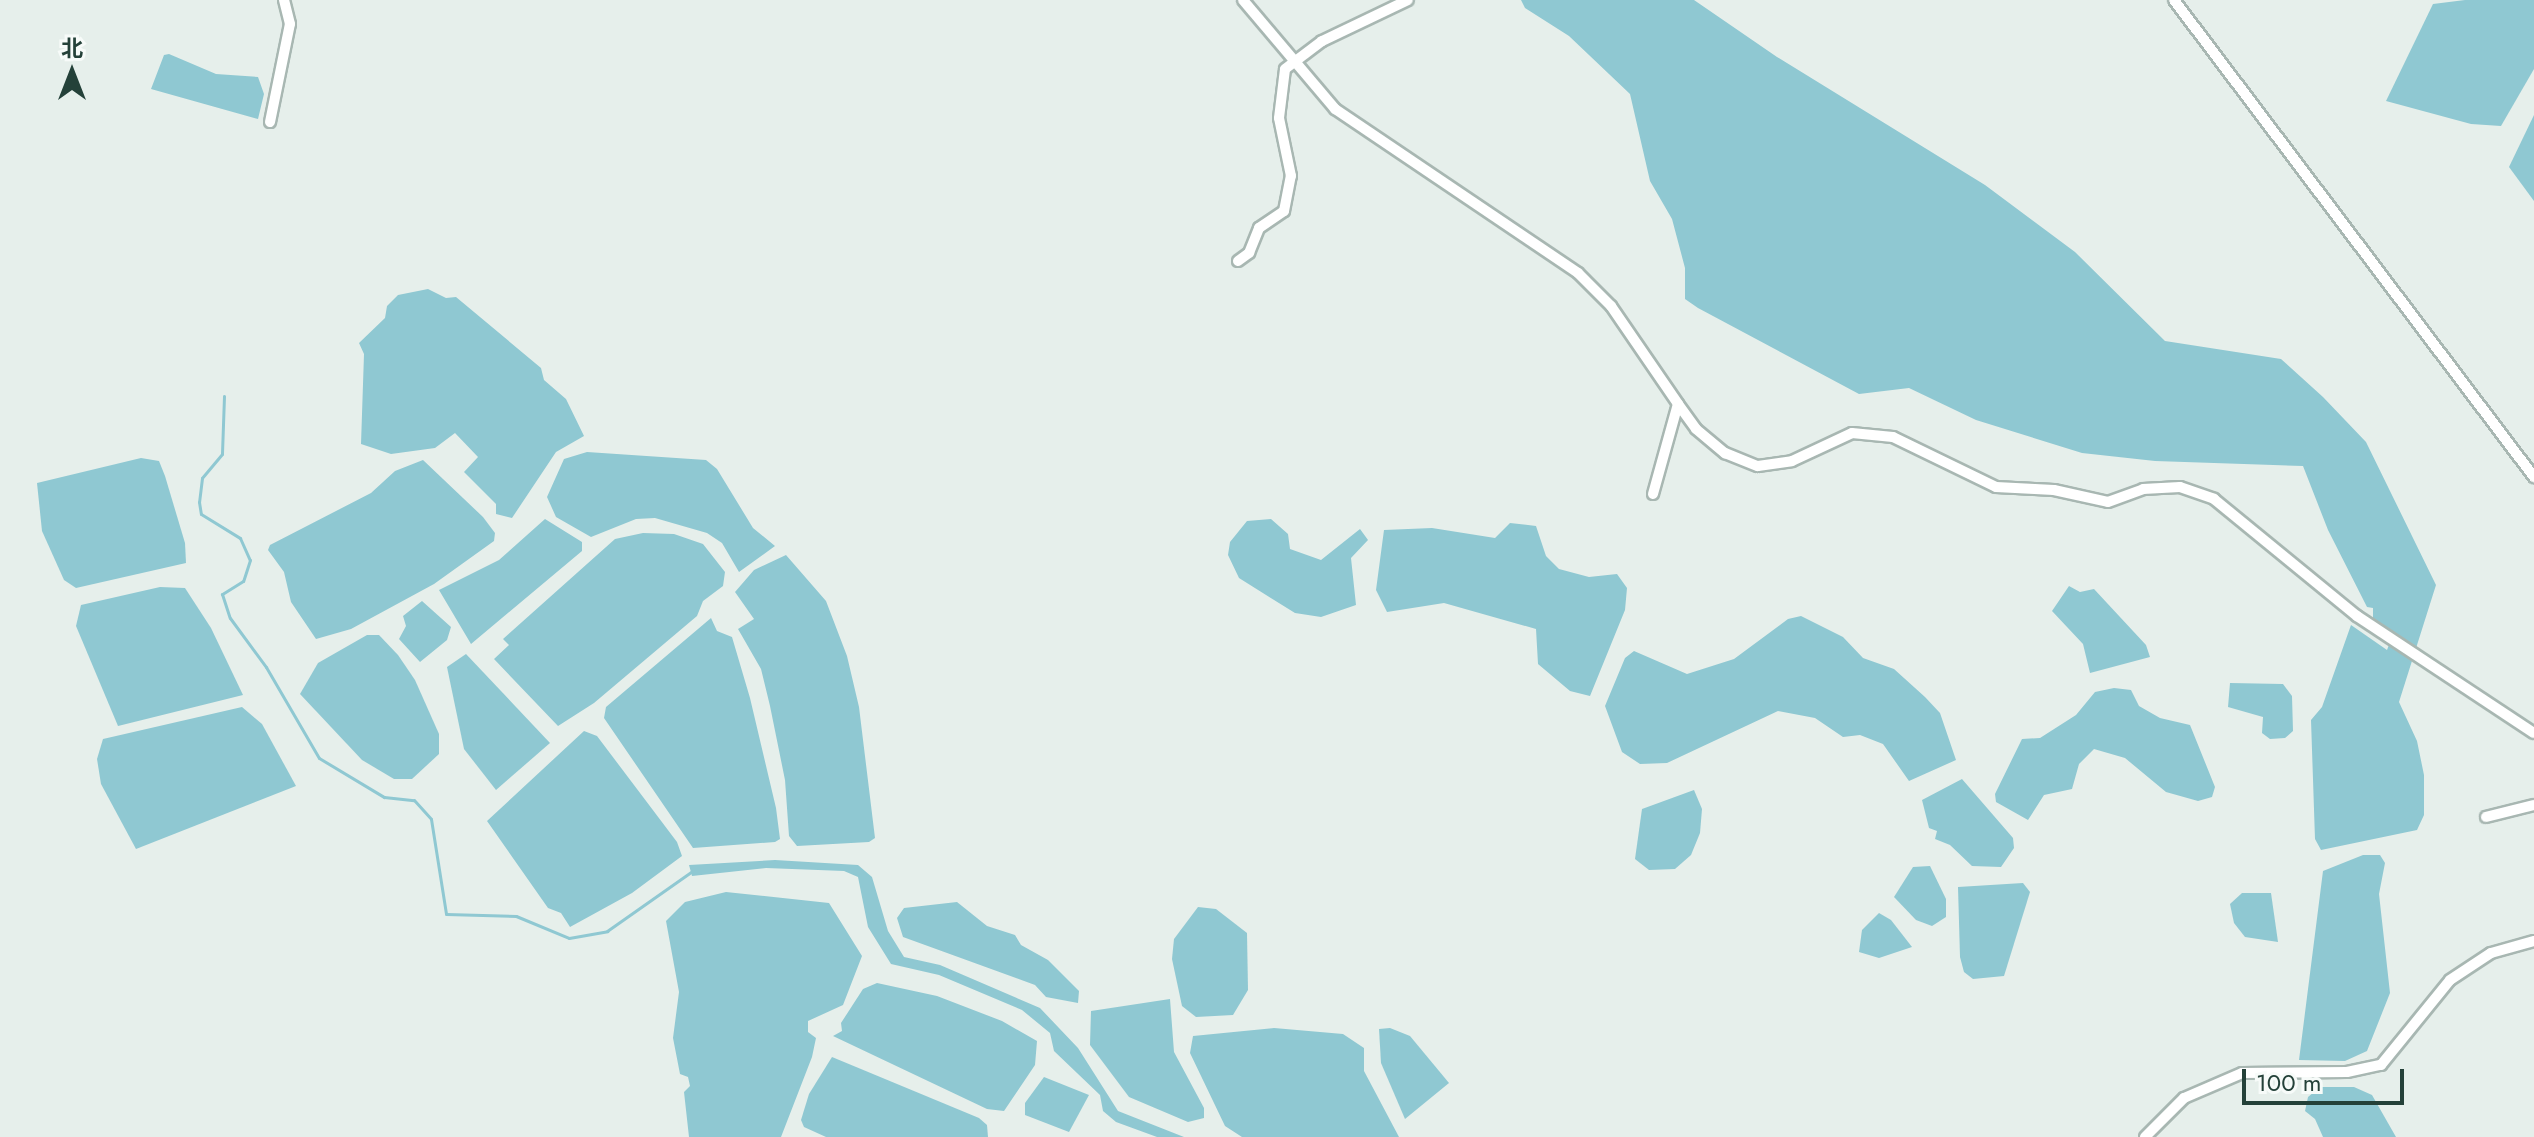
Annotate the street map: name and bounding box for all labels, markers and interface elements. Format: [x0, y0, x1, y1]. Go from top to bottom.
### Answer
north arrow [32, 32, 112, 112]
text: 北 [61, 32, 83, 64]
scale bar [2246, 1053, 2408, 1103]
text: 100 m [2256, 1065, 2322, 1100]

